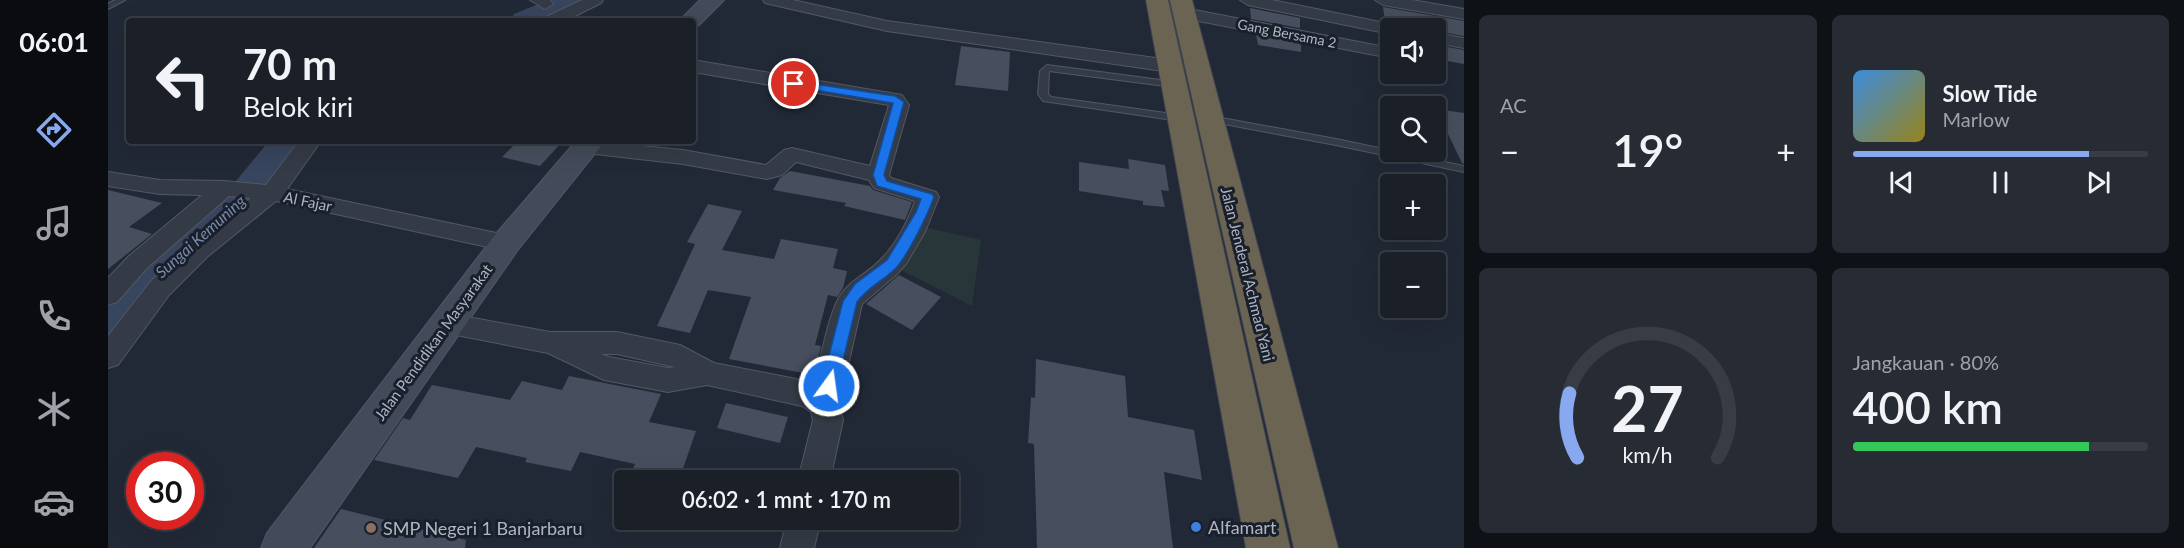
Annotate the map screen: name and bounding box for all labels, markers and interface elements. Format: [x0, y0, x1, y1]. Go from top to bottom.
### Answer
street label: Gang Bersama 2 [1236, 15, 1338, 51]
map controls [1380, 18, 1446, 318]
button: sound [1380, 18, 1446, 84]
text: 06:01 [19, 25, 89, 58]
text: 70 m [243, 39, 337, 89]
icon: left [144, 42, 222, 120]
pin [768, 58, 819, 109]
icon: arrive [777, 67, 810, 100]
text: Slow Tide [1943, 80, 2037, 107]
text: Belok kiri [243, 90, 353, 123]
text: AC [1500, 93, 1527, 117]
button: search [1380, 96, 1446, 162]
text: Marlow [1943, 107, 2010, 131]
icon: directions [33, 109, 75, 151]
text: 19° [1612, 123, 1683, 177]
text: − [1500, 131, 1519, 171]
text: + [1776, 131, 1795, 171]
icon: previous [1885, 166, 1918, 199]
icon: pause [1984, 166, 2017, 199]
icon: next [2082, 166, 2115, 199]
button: + [1380, 174, 1446, 240]
street label: Jalan Jenderal Achmad Yani [1218, 185, 1278, 363]
street label: Al Fajar [282, 187, 334, 215]
water label: Sungai Kemuning [151, 190, 249, 281]
icon: music [33, 202, 75, 244]
button: − [1380, 252, 1446, 318]
street label: Jalan Pendidikan Masyarakat [370, 260, 496, 424]
icon: phone [33, 295, 75, 337]
text: Jangkauan · 80% [1853, 350, 1999, 374]
position arrow [797, 354, 861, 418]
text: 27 [1612, 370, 1684, 445]
text: 400 km [1853, 380, 2003, 434]
icon: climate [33, 388, 75, 430]
text: km/h [1623, 442, 1673, 468]
speed limit sign: 30 [126, 452, 204, 530]
icon: car [33, 481, 75, 523]
text: 06:02 · 1 mnt · 170 m [682, 486, 891, 513]
place label: Alfamart [1208, 516, 1277, 538]
place label: SMP Negeri 1 Banjarbaru [383, 517, 583, 539]
marker: Alfamart [1189, 520, 1203, 534]
marker: SMP Negeri 1 Banjarbaru [364, 521, 378, 535]

